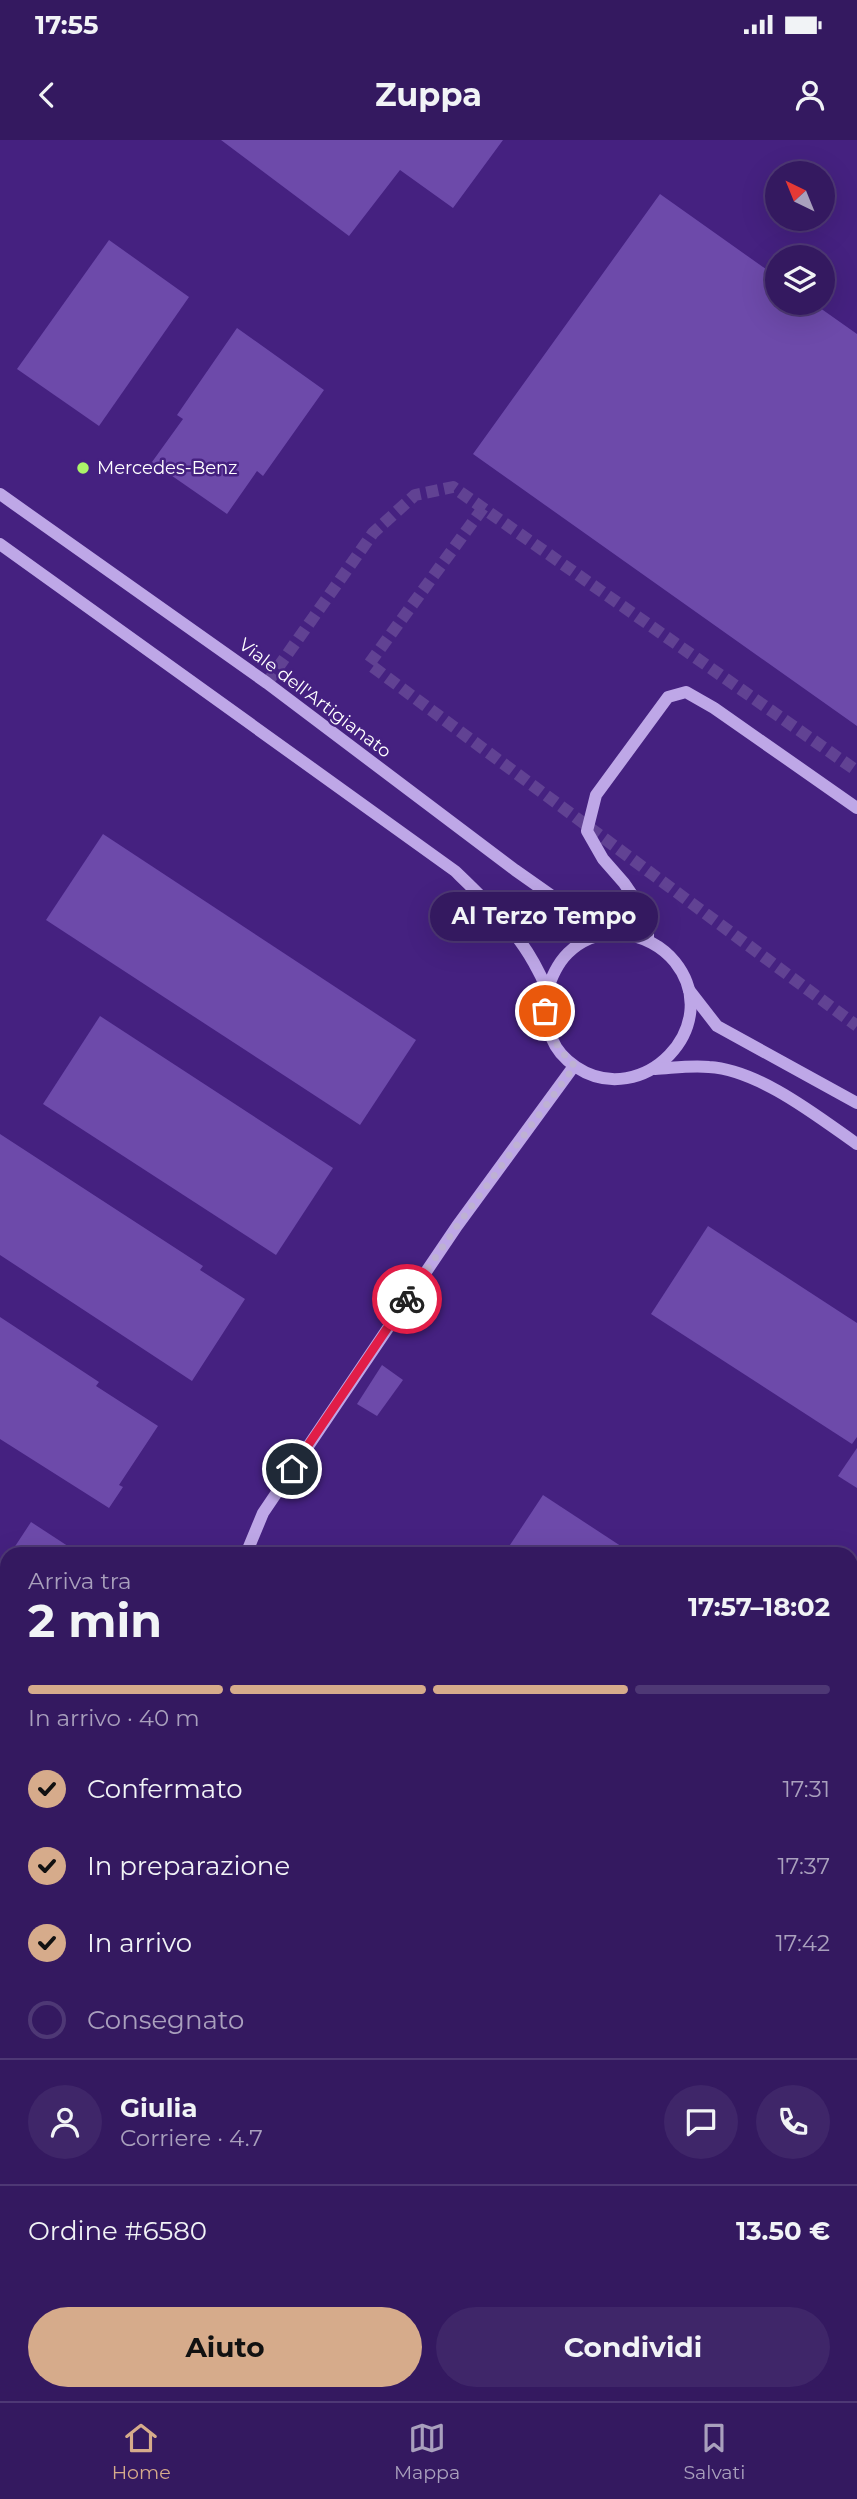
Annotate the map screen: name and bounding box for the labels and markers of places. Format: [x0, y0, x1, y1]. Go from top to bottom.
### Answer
place label: Mercedes-Benz [97, 457, 237, 479]
marker: Mercedes-Benz [75, 460, 91, 476]
callout: Al Terzo Tempo [431, 892, 659, 941]
pin [515, 981, 575, 1041]
pin [262, 1439, 322, 1499]

